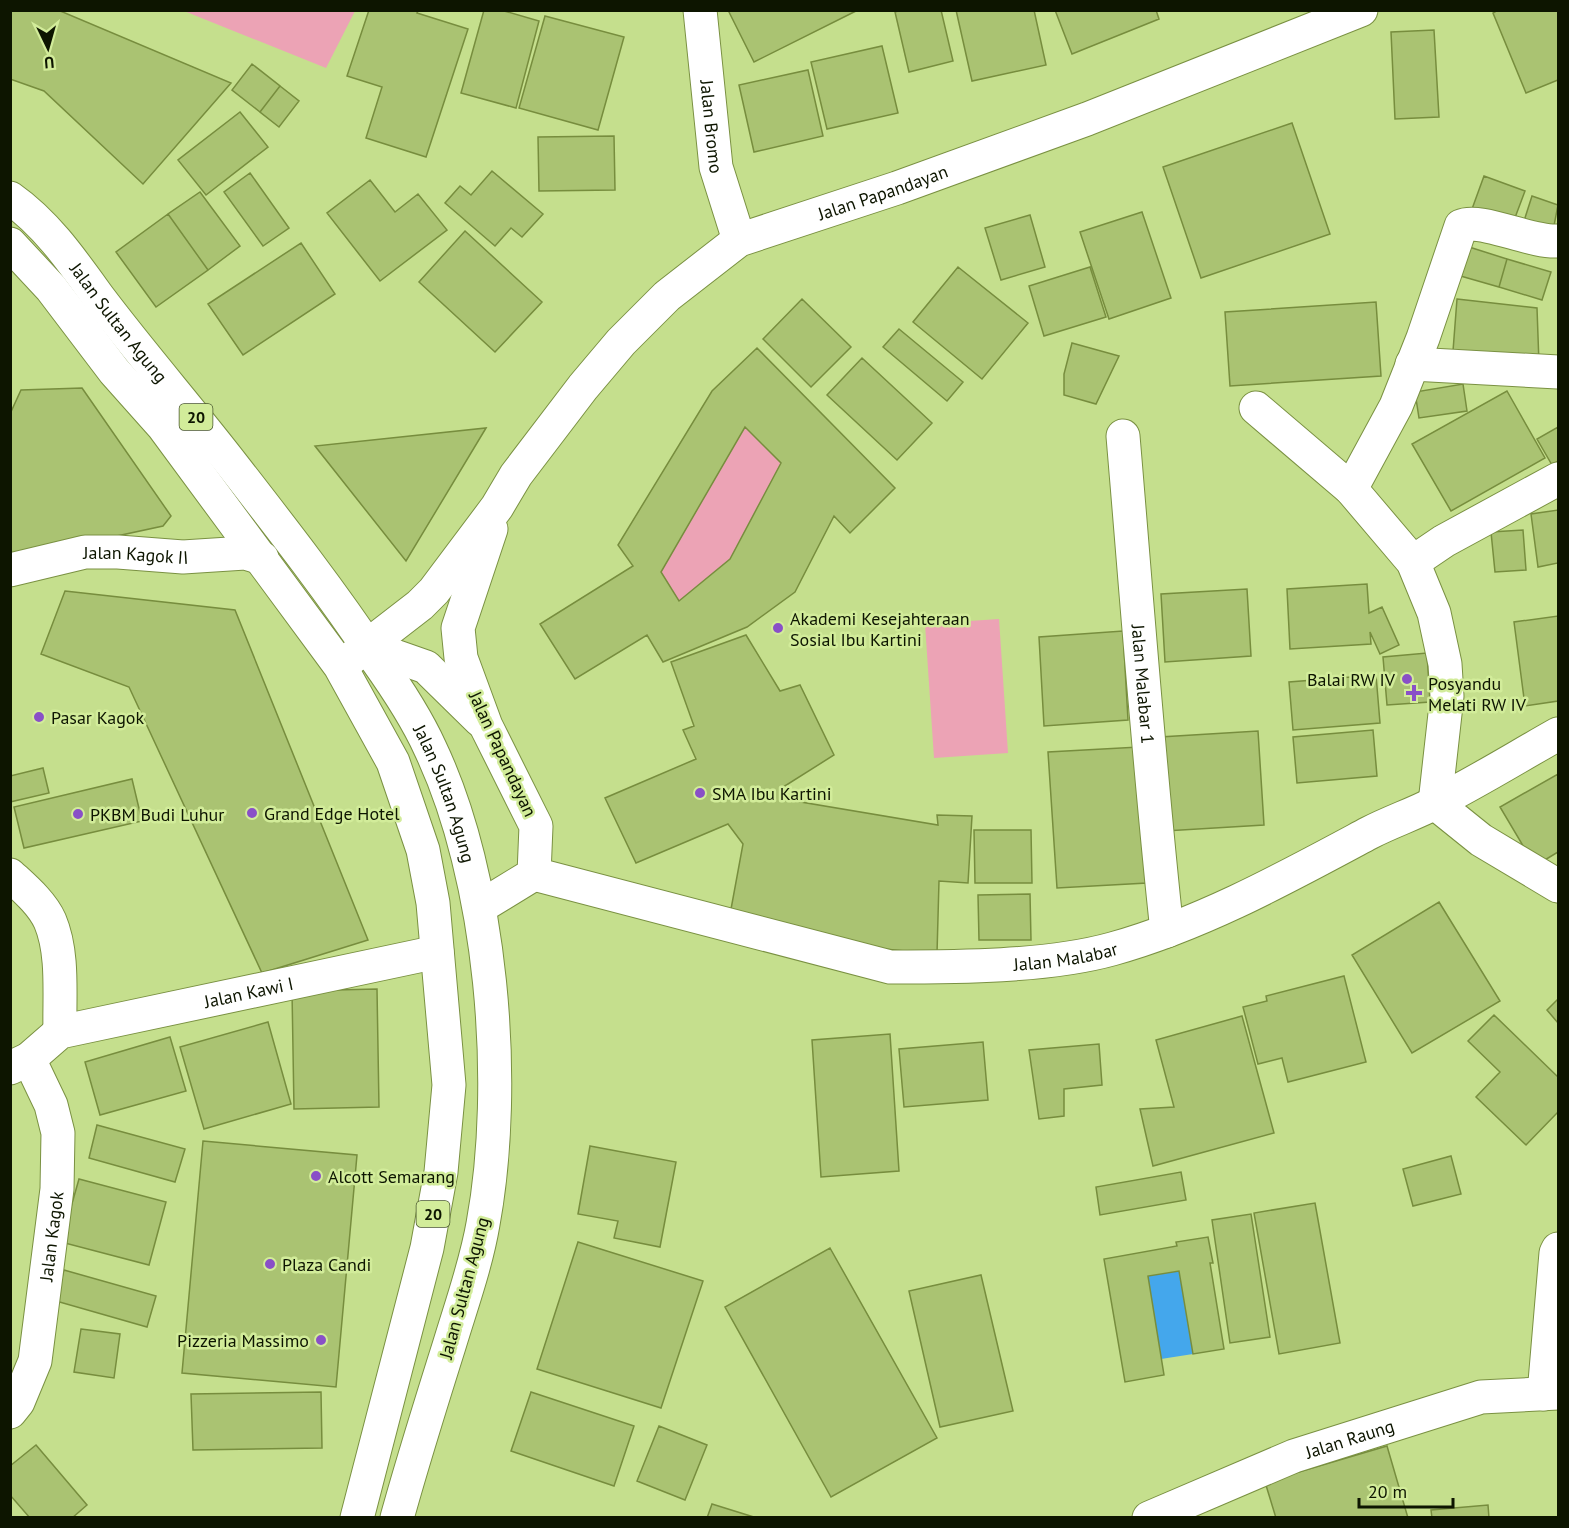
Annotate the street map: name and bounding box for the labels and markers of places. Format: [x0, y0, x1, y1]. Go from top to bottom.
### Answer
place label: Akademi Kesejahteraan Sosial Ibu Kartini [790, 607, 970, 651]
marker: Akademi Kesejahteraan Sosial Ibu Kartini [771, 621, 785, 635]
place label: Balai RW IV [1307, 668, 1396, 691]
marker: Balai RW IV [1400, 672, 1414, 686]
place label: Posyandu Melati RW IV [1428, 672, 1527, 716]
marker: Posyandu Melati RW IV [1405, 684, 1423, 702]
place label: Pasar Kagok [51, 706, 145, 729]
marker: Pasar Kagok [32, 710, 46, 724]
place label: SMA Ibu Kartini [712, 782, 832, 805]
marker: SMA Ibu Kartini [693, 786, 707, 800]
place label: Grand Edge Hotel [264, 802, 400, 825]
place label: PKBM Budi Luhur [90, 803, 224, 826]
marker: Grand Edge Hotel [245, 806, 259, 820]
marker: PKBM Budi Luhur [71, 807, 85, 821]
place label: Alcott Semarang [328, 1165, 455, 1188]
marker: Alcott Semarang [309, 1169, 323, 1183]
place label: Plaza Candi [282, 1253, 371, 1276]
marker: Plaza Candi [263, 1257, 277, 1271]
place label: Pizzeria Massimo [177, 1329, 309, 1352]
marker: Pizzeria Massimo [314, 1333, 328, 1347]

